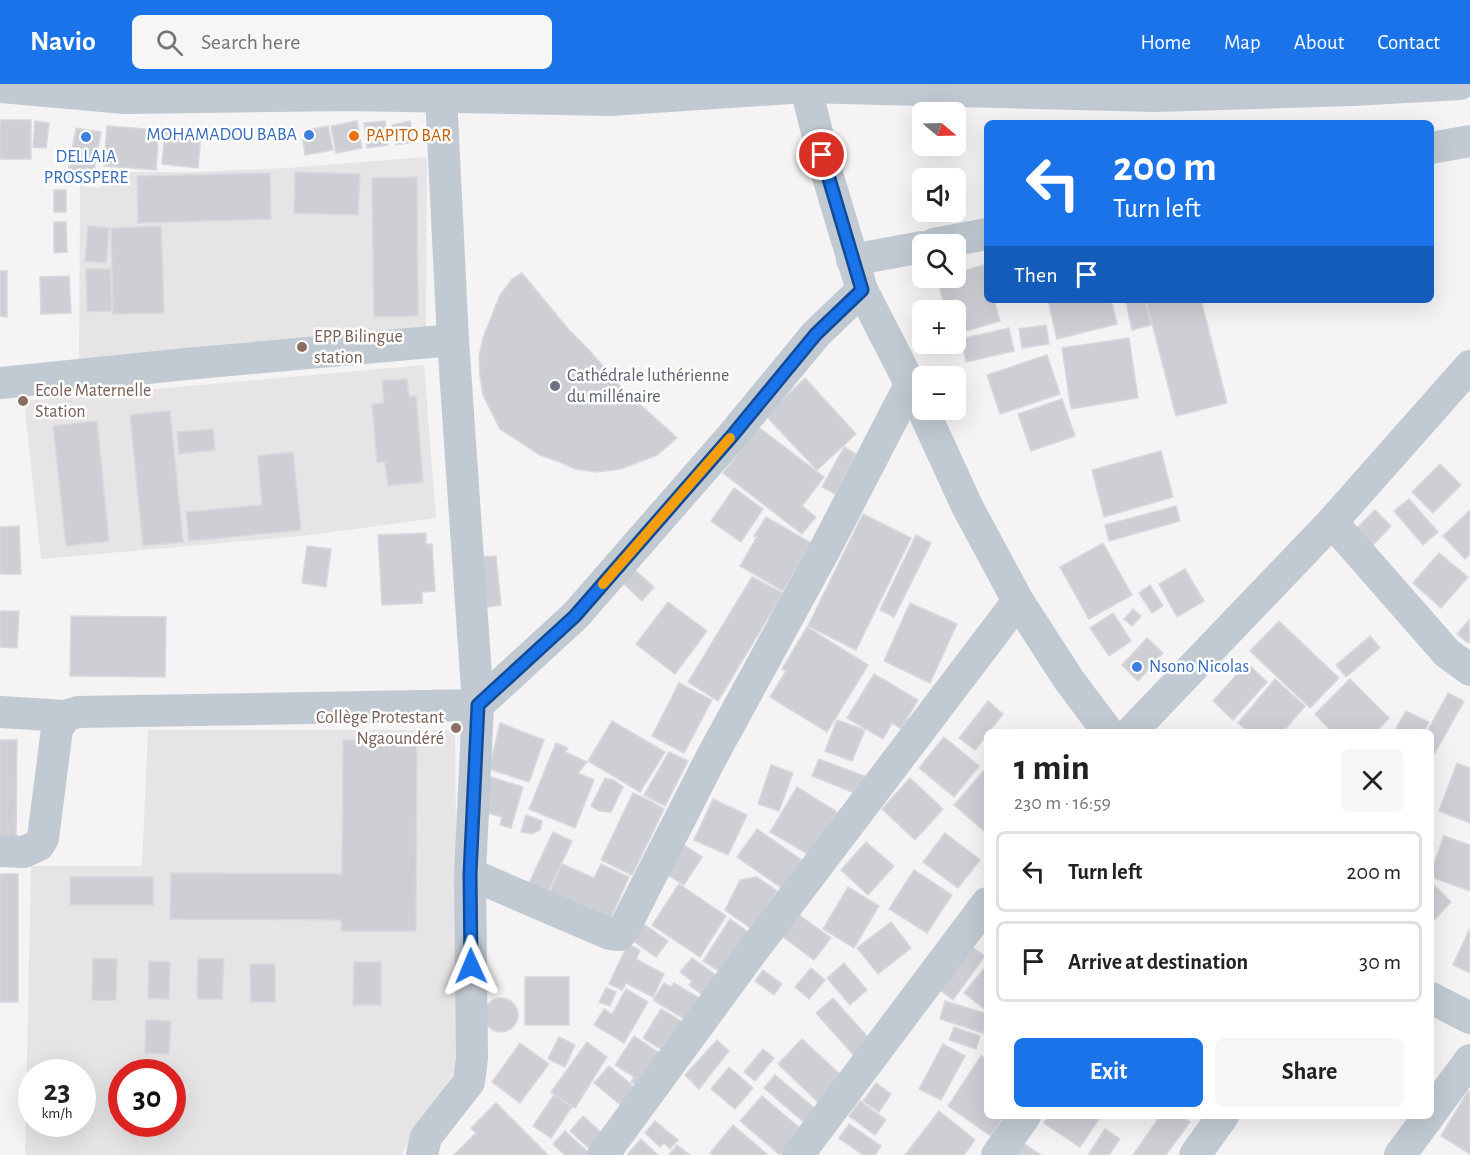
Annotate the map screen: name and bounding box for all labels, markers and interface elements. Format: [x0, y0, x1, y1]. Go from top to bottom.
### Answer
search box [132, 15, 552, 69]
icon: search [153, 26, 186, 59]
text: Navio [30, 28, 96, 56]
text: Search here [201, 31, 300, 53]
text: Home [1140, 32, 1191, 53]
text: Map [1224, 32, 1261, 53]
text: About [1294, 32, 1344, 53]
text: Contact [1377, 32, 1440, 53]
north arrow [912, 102, 966, 156]
map controls [912, 102, 966, 420]
place label: MOHAMADOU BABA [147, 126, 298, 144]
place label: PAPITO BAR [366, 127, 451, 145]
marker: MOHAMADOU BABA [302, 128, 316, 142]
marker: PAPITO BAR [347, 129, 361, 143]
pin [796, 129, 847, 180]
marker: DELLAIA PROSSPERE [79, 130, 93, 144]
icon: arrive [805, 138, 838, 171]
icon: left [1014, 144, 1092, 222]
text: 200 m [1113, 146, 1217, 188]
place label: DELLAIA PROSSPERE [44, 148, 128, 187]
button: sound [912, 168, 966, 222]
text: Turn left [1113, 195, 1201, 222]
button: search [912, 234, 966, 288]
icon: arrive [1070, 258, 1103, 291]
text: Then [1014, 264, 1058, 286]
button: + [912, 300, 966, 354]
place label: EPP Bilingue station [314, 328, 403, 367]
marker: EPP Bilingue station [295, 340, 309, 354]
button: − [912, 366, 966, 420]
place label: Cathédrale luthérienne du millénaire [567, 367, 729, 406]
marker: Cathédrale luthérienne du millénaire [548, 379, 562, 393]
place label: Ecole Maternelle Station [35, 382, 151, 421]
marker: Ecole Maternelle Station [16, 394, 30, 408]
place label: Nsono Nicolas [1149, 658, 1249, 676]
marker: Nsono Nicolas [1130, 660, 1144, 674]
place label: Collège Protestant Ngaoundéré [316, 709, 444, 748]
marker: Collège Protestant Ngaoundéré [449, 721, 463, 735]
button: close [1341, 749, 1404, 812]
text: 1 min [1014, 750, 1090, 786]
text: 230 m · 16:59 [1014, 793, 1111, 813]
icon: left [1017, 855, 1050, 888]
text: Turn left [1068, 861, 1142, 883]
text: 200 m [1347, 861, 1401, 883]
position arrow [439, 934, 503, 998]
icon: arrive [1017, 945, 1050, 978]
text: Arrive at destination [1068, 951, 1248, 973]
text: 30 m [1359, 951, 1401, 973]
button: Exit [1014, 1038, 1203, 1107]
button: Share [1215, 1038, 1404, 1107]
speed limit sign: 30 [108, 1059, 186, 1137]
text: 23 [43, 1076, 71, 1106]
text: km/h [42, 1106, 72, 1121]

